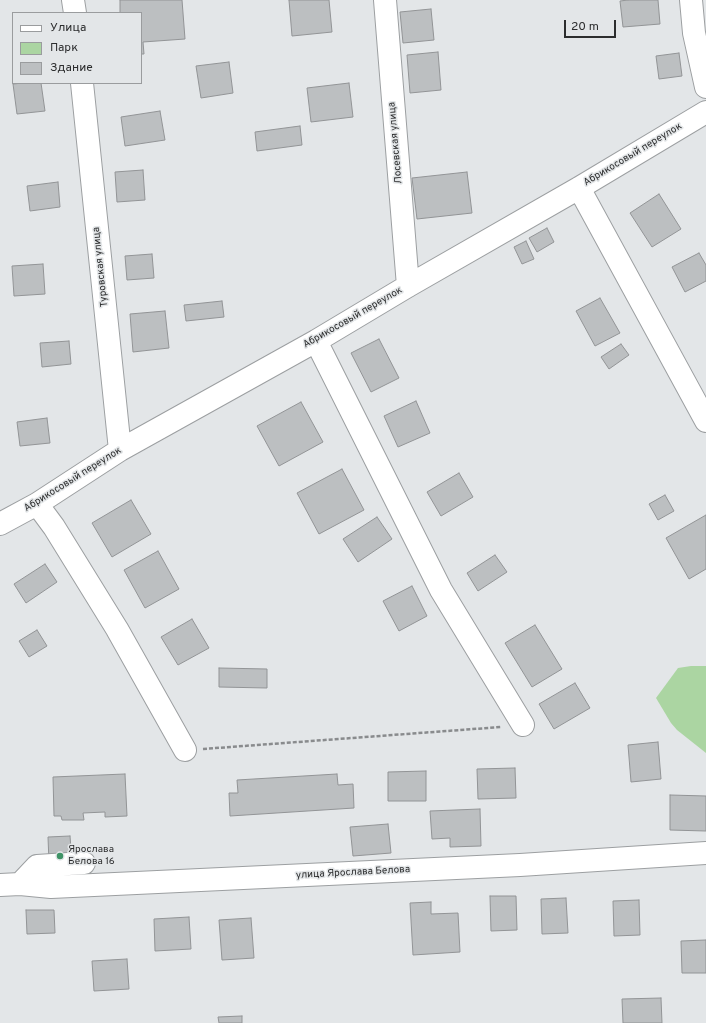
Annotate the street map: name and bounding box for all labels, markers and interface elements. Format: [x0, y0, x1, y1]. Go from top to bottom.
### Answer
legend [12, 12, 142, 84]
scale bar [566, 12, 618, 38]
text: 20 m [571, 19, 599, 35]
text: Улица [50, 20, 86, 36]
text: Парк [50, 40, 78, 56]
text: Здание [50, 60, 93, 76]
street label: Лосевская улица [386, 101, 406, 185]
street label: Абрикосовый переулок [582, 121, 684, 189]
street label: Туровская улица [91, 226, 111, 308]
street label: Абрикосовый переулок [301, 285, 405, 351]
street label: Абрикосовый переулок [22, 445, 124, 515]
place label: Ярослава Белова 16 [68, 844, 115, 868]
marker: Ярослава Белова 16 [55, 851, 65, 861]
street label: улица Ярослава Белова [296, 864, 410, 882]

